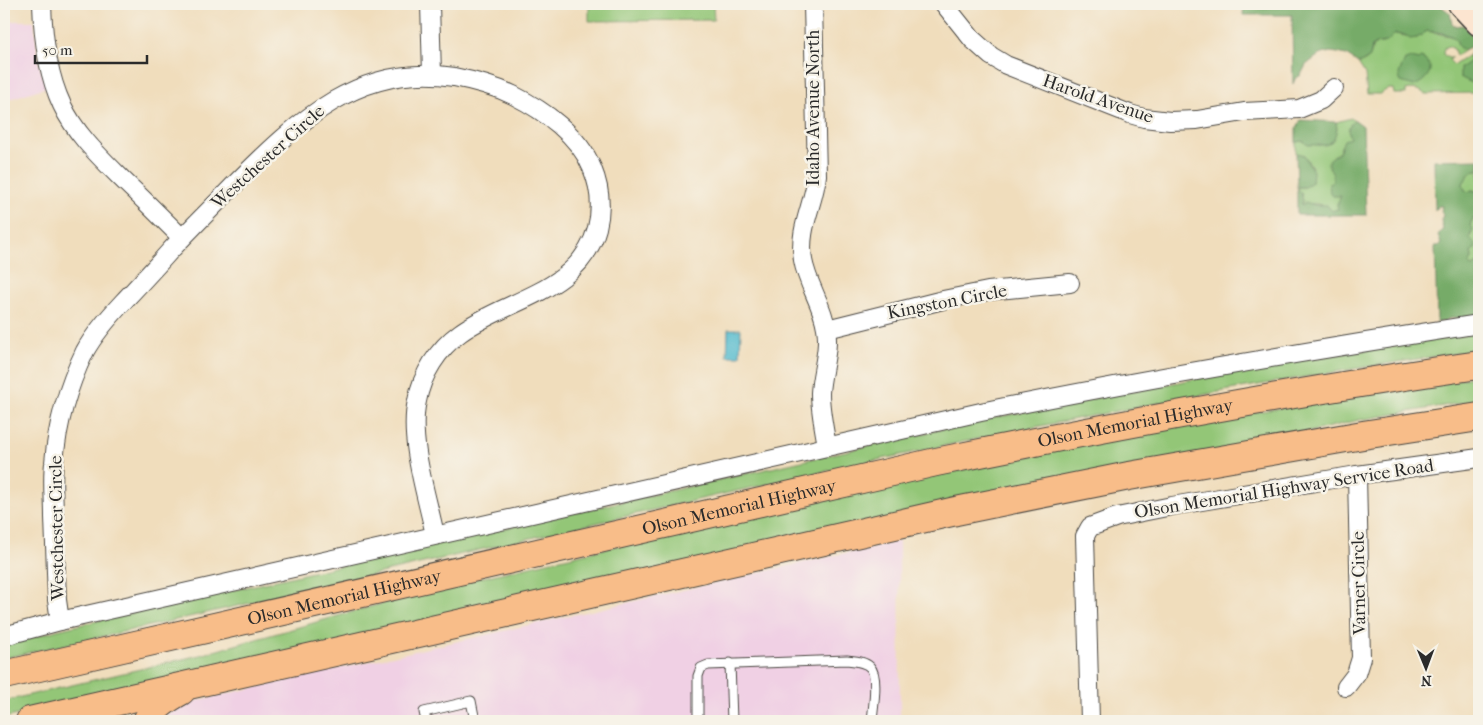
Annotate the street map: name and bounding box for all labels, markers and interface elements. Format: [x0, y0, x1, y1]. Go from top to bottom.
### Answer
street label: Idaho Avenue North [803, 30, 824, 186]
scale bar [35, 32, 148, 64]
text: 50 m [42, 41, 73, 59]
street label: Harold Avenue [1040, 70, 1156, 128]
street label: Westchester Circle [206, 101, 329, 214]
street label: Kingston Circle [885, 280, 1009, 324]
street label: Olson Memorial Highway [1036, 394, 1236, 452]
street label: Westchester Circle [45, 455, 69, 602]
street label: Olson Memorial Highway Service Road [1133, 455, 1435, 523]
street label: Olson Memorial Highway [640, 474, 839, 539]
street label: Varner Circle [1348, 531, 1370, 636]
street label: Olson Memorial Highway [245, 565, 445, 630]
north arrow [1400, 642, 1450, 692]
text: N [1420, 672, 1432, 689]

